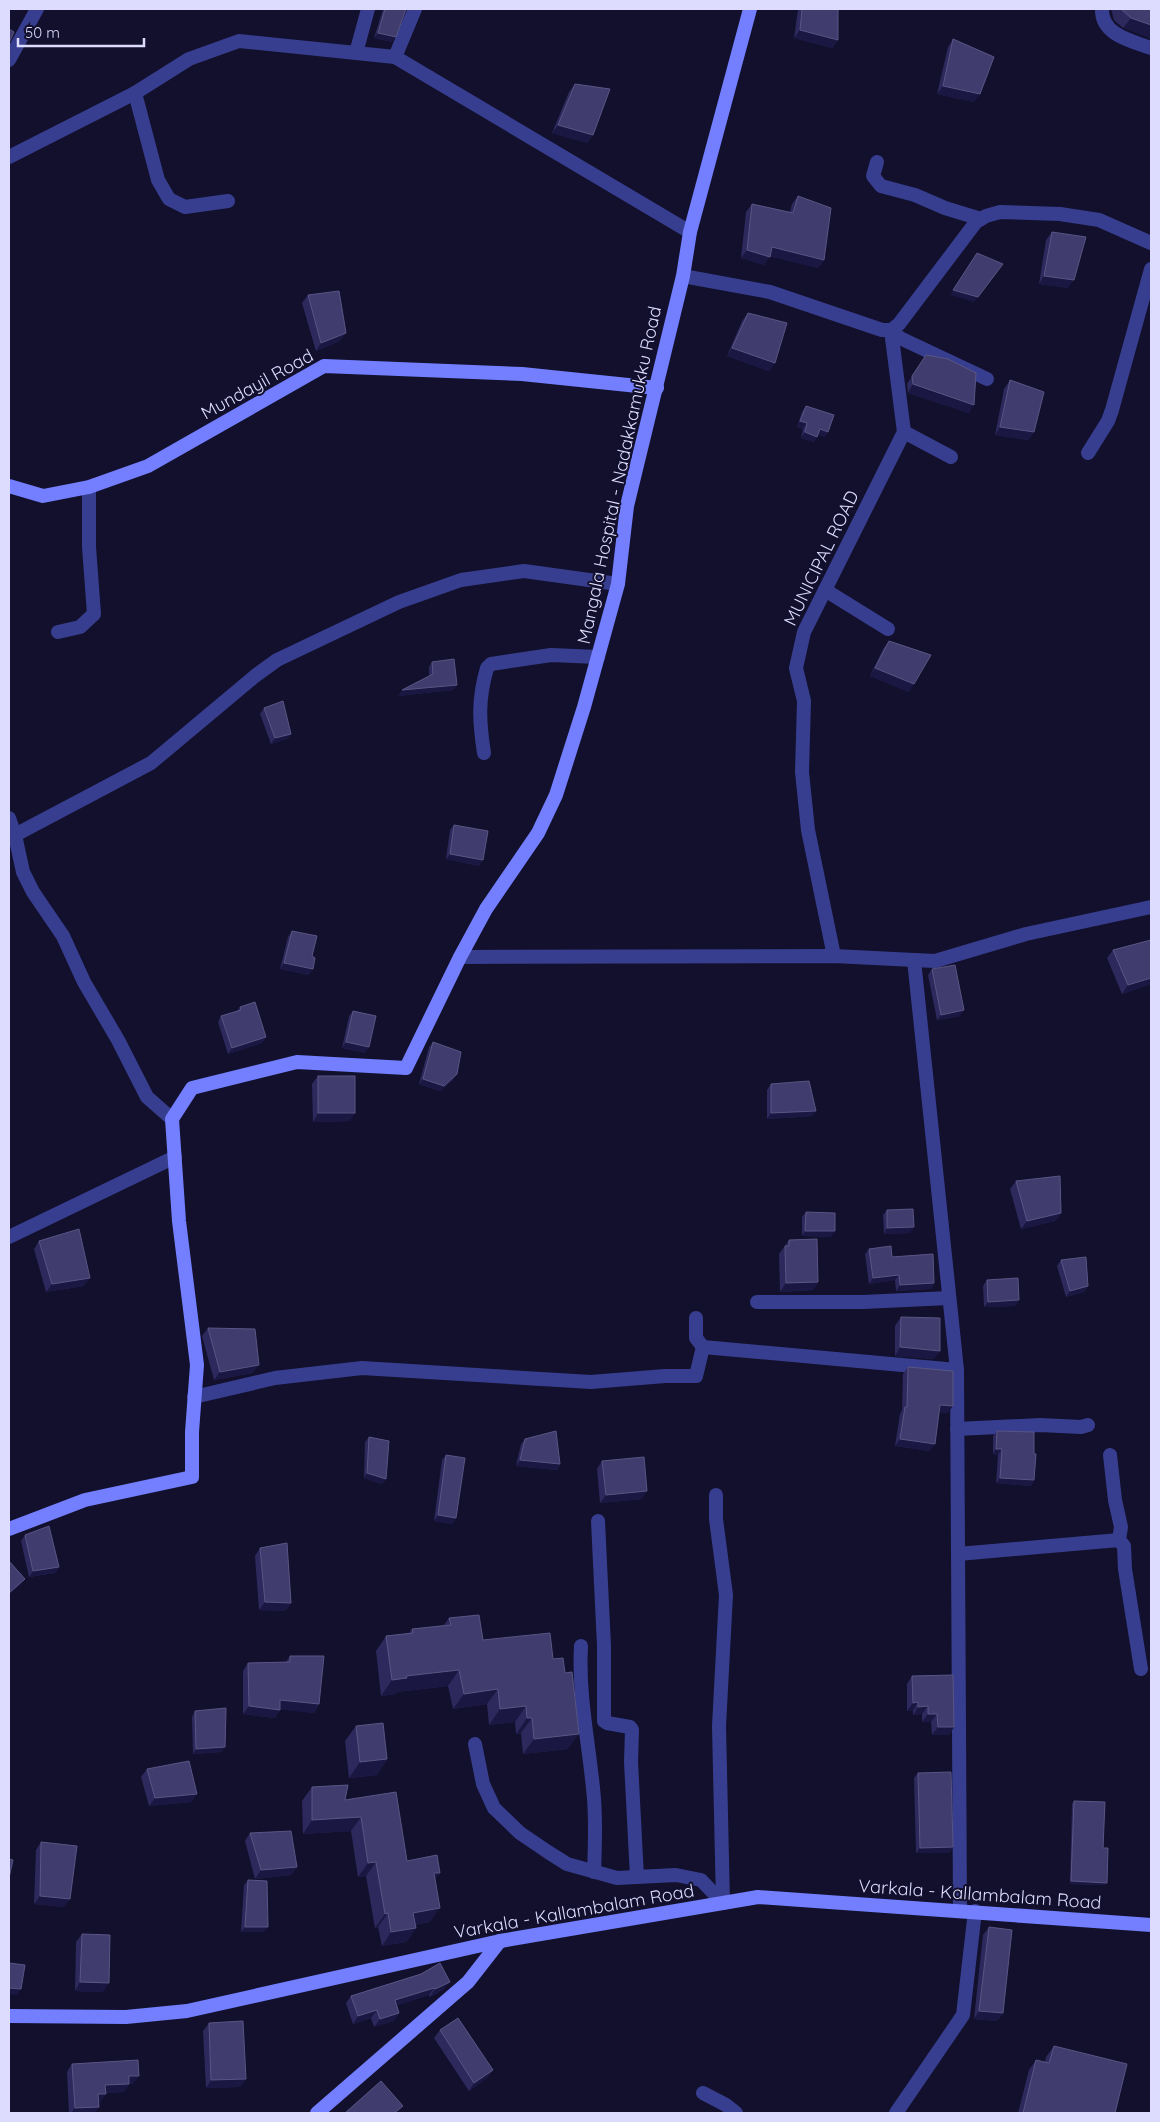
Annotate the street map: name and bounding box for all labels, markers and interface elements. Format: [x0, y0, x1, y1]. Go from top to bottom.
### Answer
scale bar [18, 15, 144, 47]
text: 50 m [25, 23, 60, 42]
street label: Mangala Hospital - Nadakkamukku Road [572, 304, 666, 646]
street label: Mundayil Road [197, 344, 317, 424]
street label: MUNICIPAL ROAD [778, 486, 864, 630]
street label: Varkala - Kallambalam Road [858, 1874, 1102, 1914]
street label: Varkala - Kallambalam Road [452, 1879, 696, 1943]

